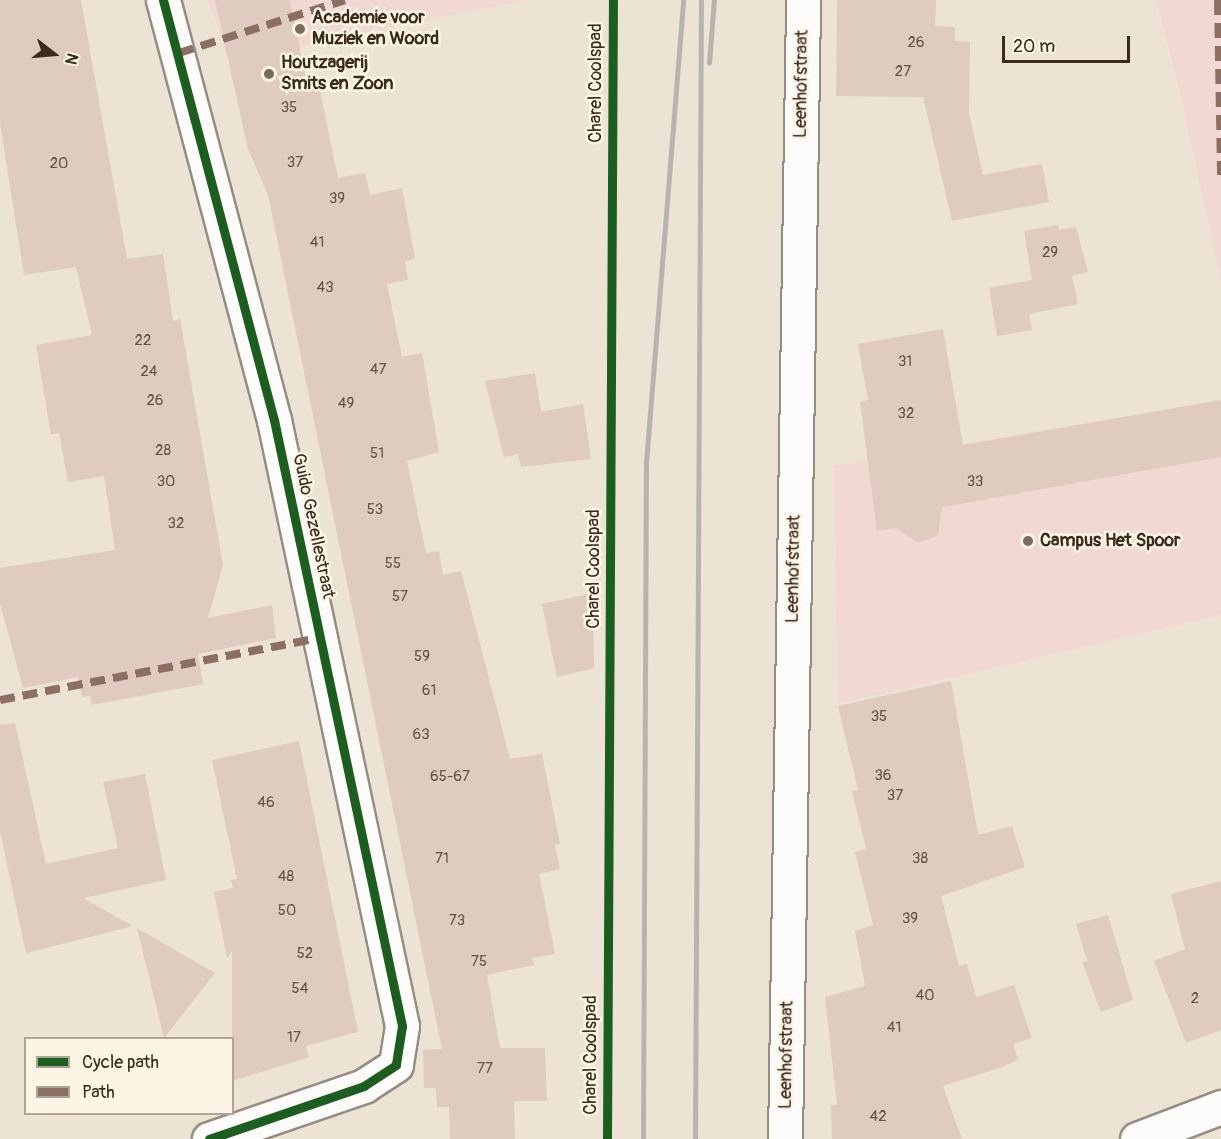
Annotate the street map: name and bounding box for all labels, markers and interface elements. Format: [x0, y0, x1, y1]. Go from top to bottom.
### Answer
place label: Academie voor Muziek en Woord [312, 8, 439, 50]
marker: Academie voor Muziek en Woord [293, 22, 307, 36]
street label: Charel Coolspad [585, 23, 607, 143]
north arrow [24, 24, 84, 84]
scale bar [1005, 24, 1132, 62]
street label: Leenhofstraat [790, 30, 814, 138]
house number: 26 [907, 34, 925, 52]
text: 20 m [1013, 35, 1055, 58]
text: N [60, 51, 82, 67]
place label: Houtzagerij Smits en Zoon [281, 53, 393, 96]
house number: 27 [895, 63, 911, 81]
marker: Houtzagerij Smits en Zoon [262, 67, 276, 81]
house number: 35 [281, 99, 297, 117]
house number: 37 [287, 154, 303, 172]
house number: 20 [50, 155, 68, 173]
house number: 39 [329, 190, 345, 208]
house number: 41 [310, 234, 324, 252]
house number: 29 [1042, 244, 1058, 262]
house number: 43 [316, 279, 334, 297]
house number: 22 [135, 332, 151, 350]
house number: 31 [898, 353, 912, 371]
house number: 47 [370, 361, 386, 379]
house number: 24 [140, 363, 158, 381]
house number: 26 [146, 392, 164, 410]
house number: 49 [338, 395, 354, 413]
house number: 32 [898, 405, 914, 423]
house number: 28 [155, 442, 171, 460]
house number: 51 [370, 445, 384, 463]
street label: Guido Gezellestraat [287, 451, 339, 601]
house number: 30 [157, 473, 175, 491]
house number: 33 [967, 473, 983, 491]
house number: 53 [367, 501, 383, 519]
street label: Charel Coolspad [583, 509, 605, 629]
house number: 32 [168, 515, 184, 533]
street label: Leenhofstraat [782, 515, 806, 623]
place label: Campus Het Spoor [1040, 530, 1180, 552]
marker: Campus Het Spoor [1021, 534, 1035, 548]
house number: 55 [385, 555, 401, 573]
house number: 57 [392, 588, 408, 606]
house number: 59 [414, 648, 430, 666]
house number: 61 [422, 682, 436, 700]
house number: 35 [871, 708, 887, 726]
house number: 63 [412, 726, 430, 744]
house number: 36 [874, 767, 892, 785]
house number: 65-67 [430, 768, 470, 786]
house number: 37 [887, 787, 903, 805]
house number: 46 [257, 794, 275, 812]
house number: 71 [435, 850, 449, 868]
house number: 38 [912, 850, 928, 868]
house number: 48 [278, 868, 294, 886]
house number: 50 [278, 902, 296, 920]
house number: 39 [902, 910, 918, 928]
house number: 73 [449, 912, 465, 930]
house number: 52 [297, 945, 313, 963]
house number: 75 [471, 953, 487, 971]
house number: 54 [292, 980, 308, 998]
house number: 40 [916, 987, 934, 1005]
house number: 2 [1191, 990, 1199, 1008]
street label: Charel Coolspad [580, 995, 602, 1115]
street label: Leenhofstraat [775, 1001, 799, 1109]
house number: 41 [887, 1019, 901, 1037]
house number: 17 [287, 1029, 301, 1047]
legend [24, 1037, 234, 1115]
text: Cycle path [82, 1051, 159, 1074]
house number: 77 [477, 1060, 493, 1078]
text: Path [82, 1081, 115, 1104]
house number: 42 [869, 1108, 887, 1126]

